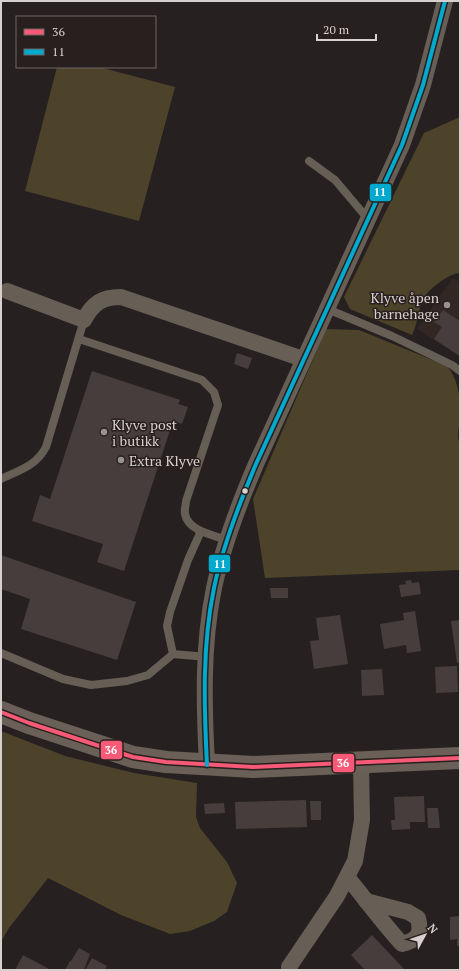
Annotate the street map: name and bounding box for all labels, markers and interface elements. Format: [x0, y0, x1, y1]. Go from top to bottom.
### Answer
legend [16, 16, 156, 68]
scale bar [317, 16, 376, 42]
text: 20 m [323, 22, 350, 37]
text: 36 [52, 24, 65, 39]
text: 11 [52, 44, 65, 59]
line badge: 11 [369, 183, 392, 202]
text: 11 [374, 185, 386, 199]
place label: Klyve åpen barnehage [371, 288, 440, 323]
marker: Klyve åpen barnehage [442, 300, 452, 310]
place label: Klyve post i butikk [112, 415, 178, 450]
marker: Klyve post i butikk [99, 427, 109, 437]
place label: Extra Klyve [129, 451, 200, 470]
marker: Extra Klyve [116, 455, 126, 465]
unlabelled marker [240, 486, 250, 496]
line badge: 11 [208, 554, 231, 573]
text: 11 [214, 557, 226, 571]
line badge: 36 [100, 740, 123, 760]
text: 36 [105, 743, 117, 757]
line badge: 36 [332, 753, 355, 773]
text: 36 [337, 756, 349, 770]
north arrow [405, 915, 445, 955]
text: N [425, 921, 441, 937]

